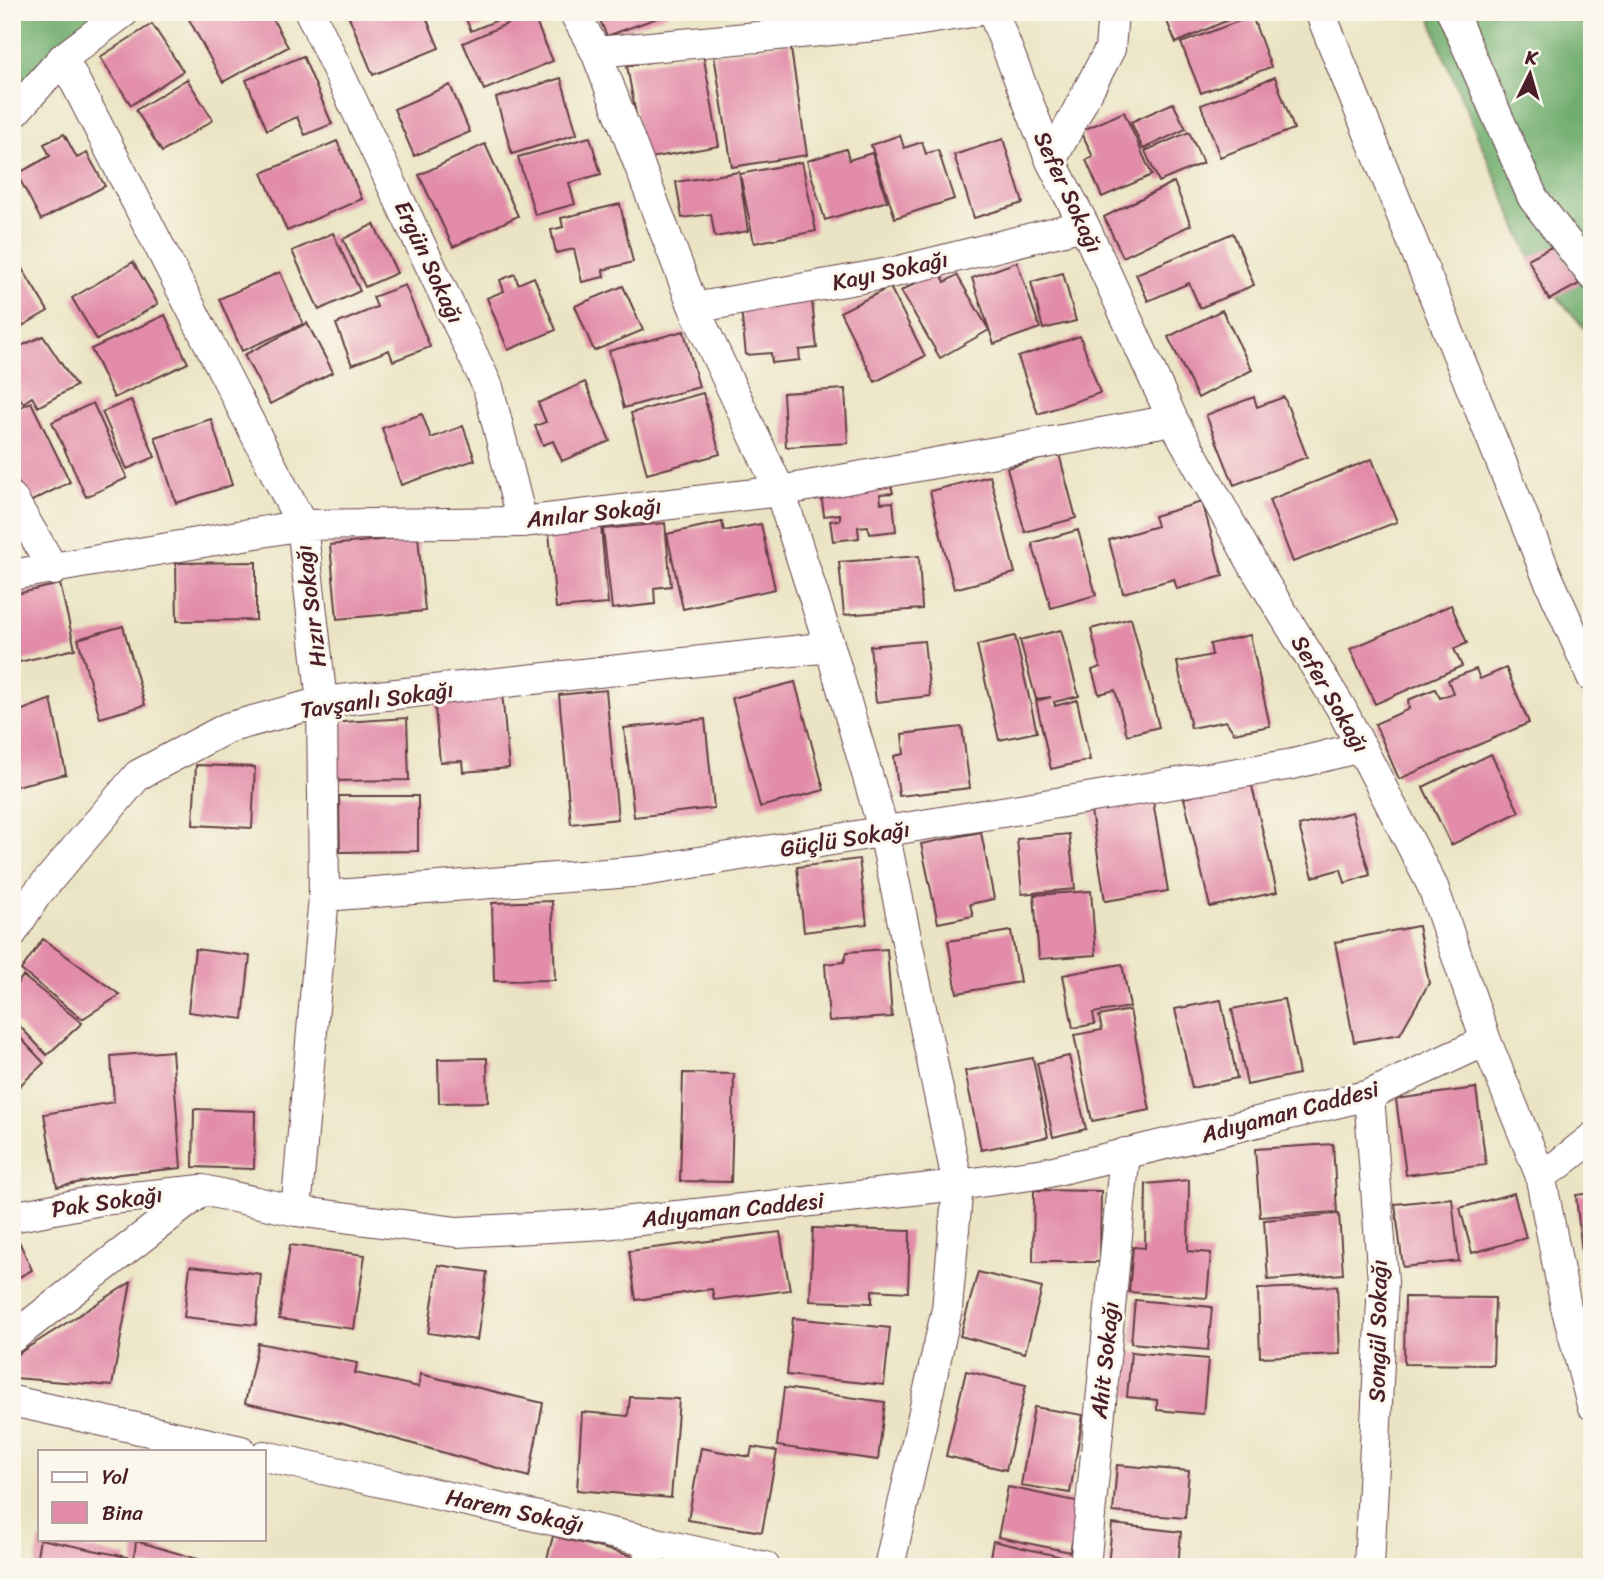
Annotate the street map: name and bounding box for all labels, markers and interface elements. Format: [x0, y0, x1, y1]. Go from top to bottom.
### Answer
north arrow [1496, 38, 1566, 108]
text: K [1523, 41, 1540, 75]
street label: Sefer Sokağı [1022, 124, 1114, 260]
street label: Ergün Sokağı [382, 193, 476, 331]
street label: Kayı Sokağı [828, 239, 952, 303]
street label: Anılar Sokağı [524, 486, 663, 541]
street label: Hızır Sokağı [283, 542, 339, 670]
street label: Sefer Sokağı [1279, 627, 1381, 761]
street label: Tavşanlı Sokağı [298, 669, 456, 731]
street label: Güçlü Sokağı [777, 809, 913, 869]
street label: Adıyaman Caddesi [1196, 1068, 1384, 1156]
street label: Pak Sokağı [49, 1174, 165, 1230]
street label: Adıyaman Caddesi [639, 1180, 827, 1240]
street label: Songül Sokağı [1356, 1259, 1400, 1403]
street label: Ahit Sokağı [1078, 1299, 1132, 1422]
legend [38, 1450, 266, 1540]
text: Yol [102, 1458, 129, 1496]
street label: Harem Sokağı [442, 1476, 588, 1546]
text: Bina [102, 1494, 143, 1532]

